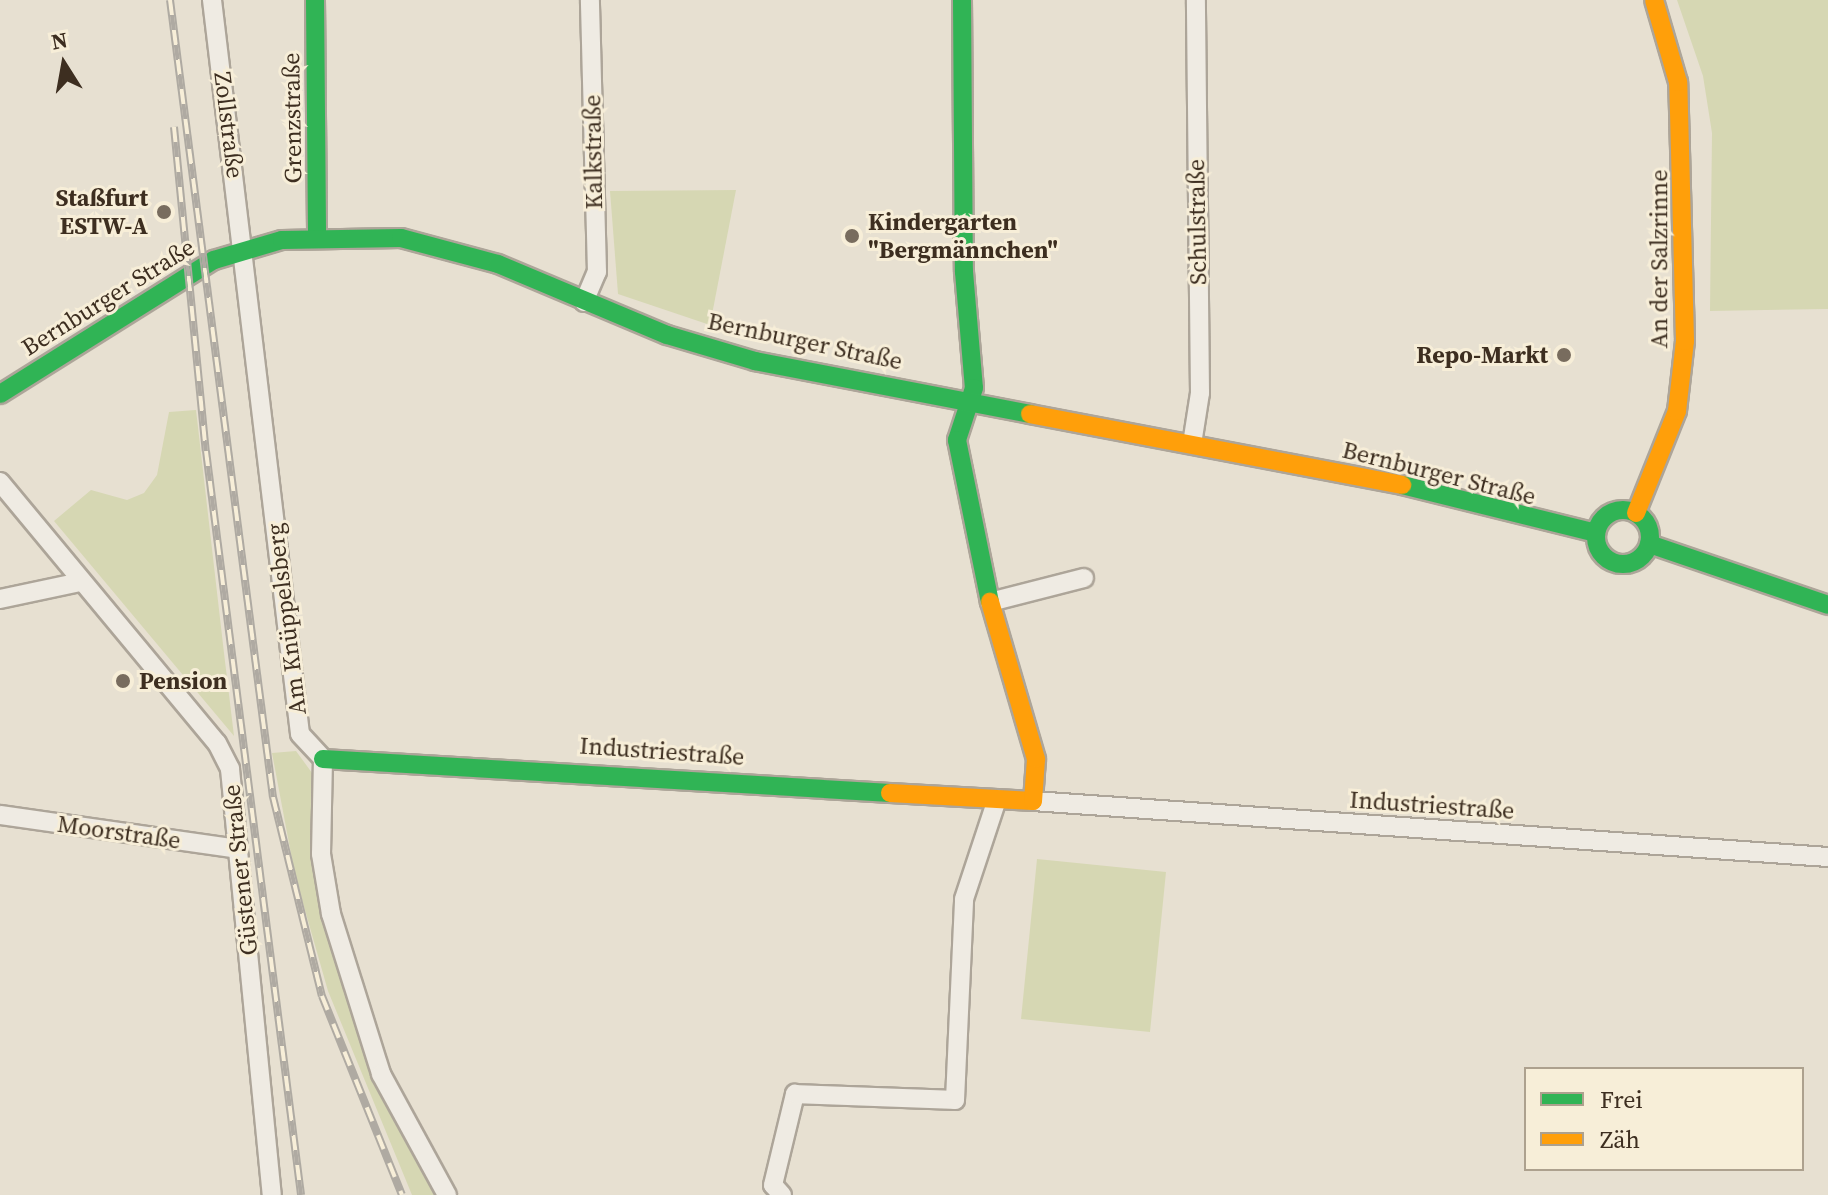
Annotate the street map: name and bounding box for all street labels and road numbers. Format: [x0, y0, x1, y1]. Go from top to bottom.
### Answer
street label: Grenzstraße [276, 52, 308, 184]
street label: Zollstraße [208, 70, 250, 180]
street label: Kalkstraße [578, 94, 608, 210]
street label: Schulstraße [1182, 159, 1212, 285]
street label: An der Salzrinne [1645, 170, 1673, 348]
street label: Bernburger Straße [16, 232, 200, 362]
street label: Bernburger Straße [705, 306, 905, 376]
street label: Bernburger Straße [1339, 435, 1539, 511]
street label: Am Knüppelsberg [260, 522, 312, 716]
street label: Industriestraße [579, 731, 745, 771]
street label: Güstener Straße [217, 783, 263, 957]
street label: Industriestraße [1349, 785, 1515, 825]
street label: Moorstraße [56, 809, 182, 855]

